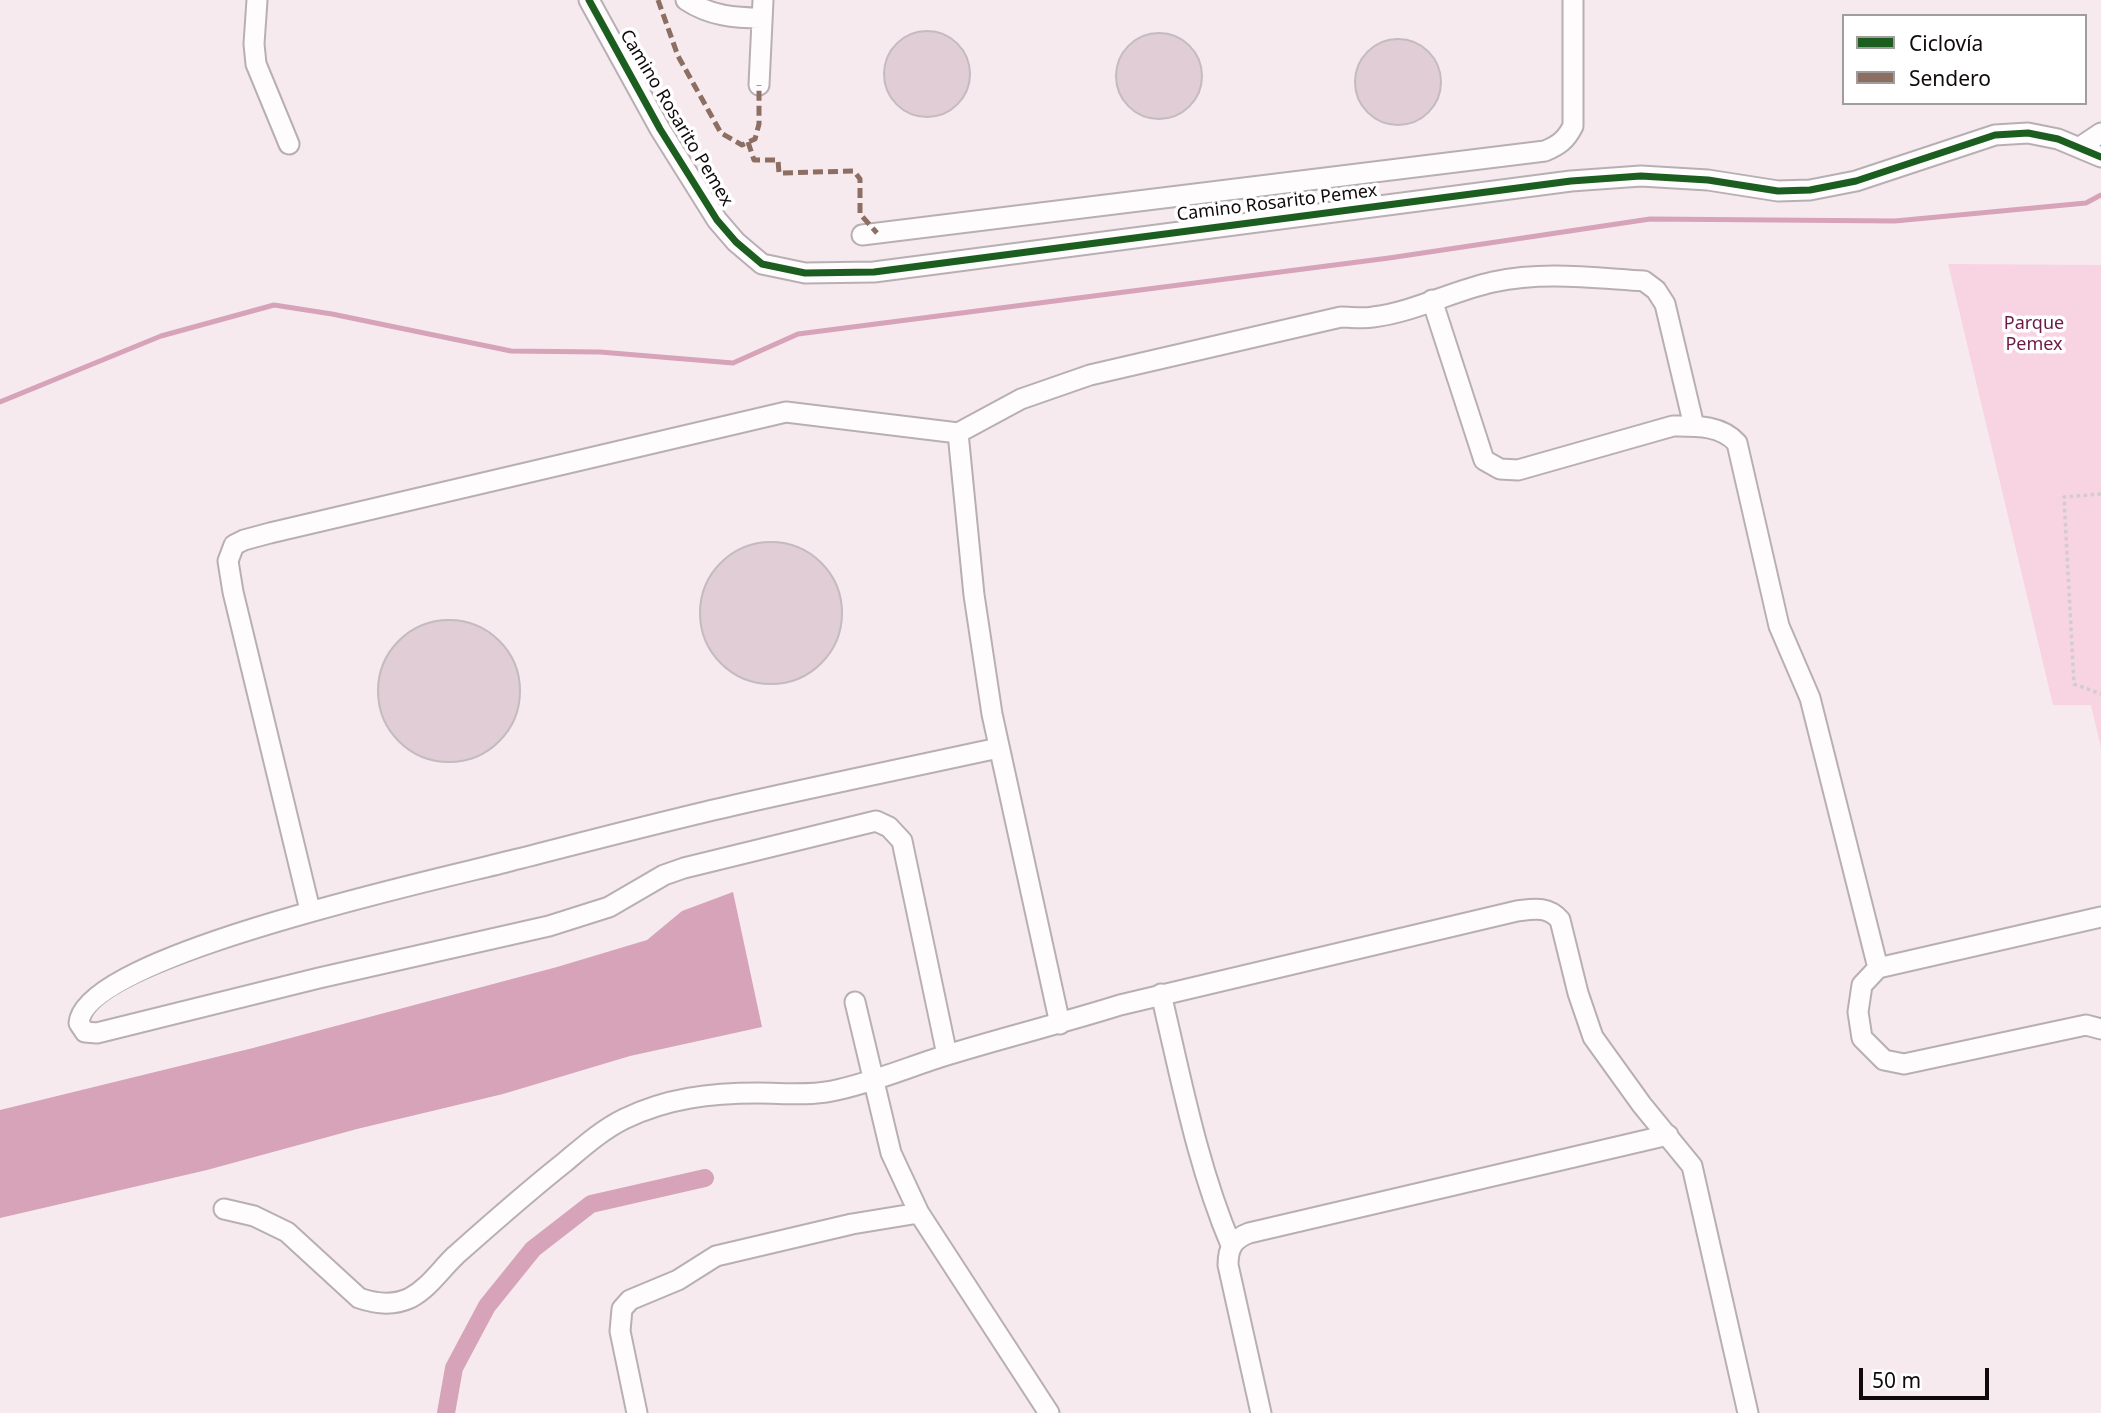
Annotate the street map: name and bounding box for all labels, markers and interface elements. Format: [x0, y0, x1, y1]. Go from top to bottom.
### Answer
legend [1842, 14, 2087, 105]
street label: Camino Rosarito Pemex [615, 26, 737, 210]
text: Ciclovía [1909, 29, 1983, 57]
text: Sendero [1909, 64, 1991, 92]
street label: Camino Rosarito Pemex [1176, 180, 1378, 226]
park label: Parque Pemex [2004, 313, 2064, 356]
scale bar [1863, 1354, 1993, 1398]
text: 50 m [1872, 1366, 1921, 1394]

